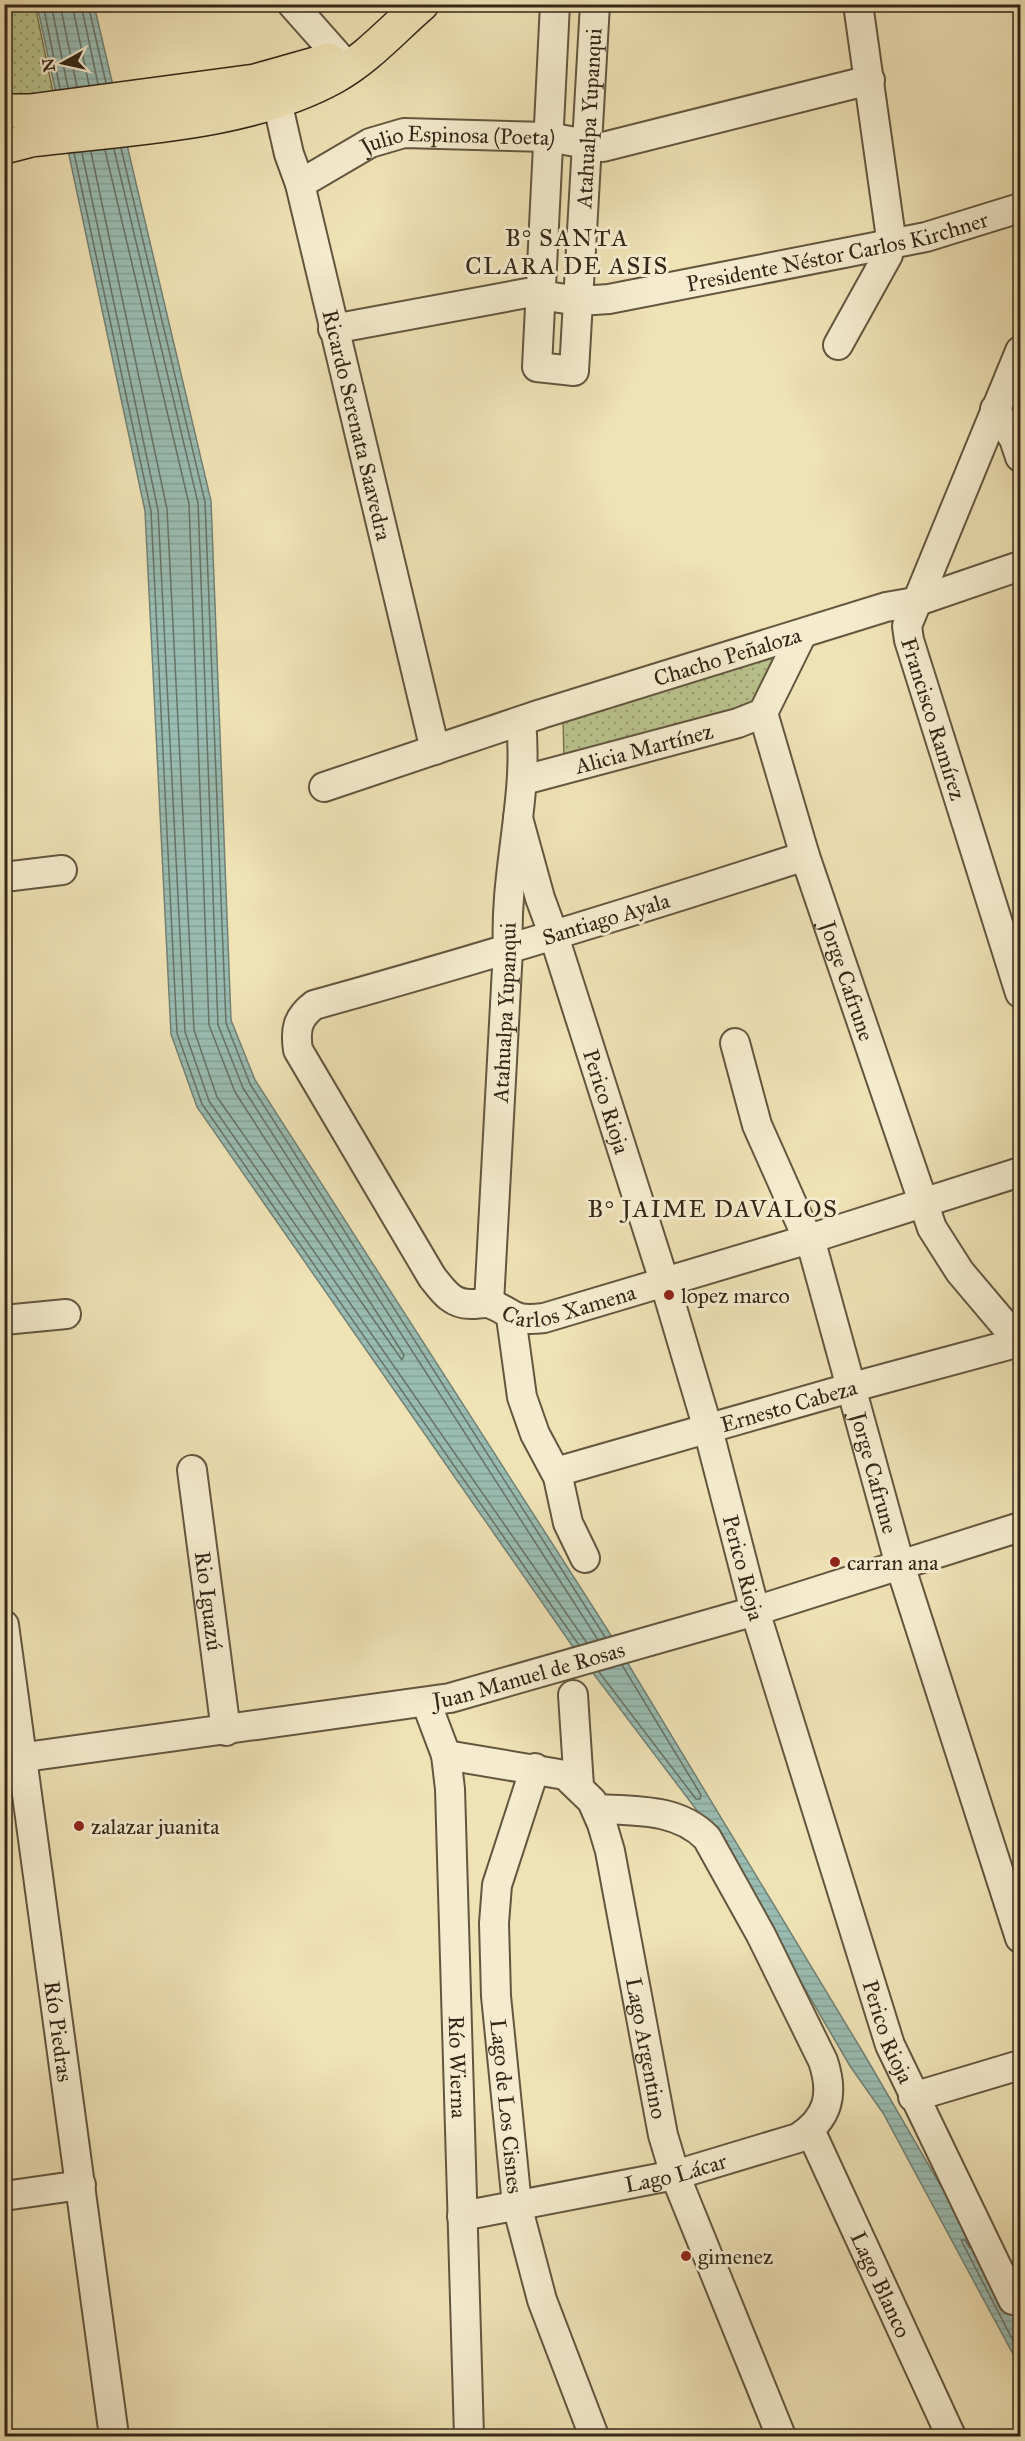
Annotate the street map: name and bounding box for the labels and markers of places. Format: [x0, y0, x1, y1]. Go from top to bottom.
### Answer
place label: lopez marco [681, 1282, 790, 1309]
marker: lopez marco [662, 1288, 676, 1302]
place label: carran ana [847, 1549, 939, 1576]
marker: carran ana [828, 1555, 842, 1569]
place label: zalazar juanita [91, 1813, 220, 1840]
marker: zalazar juanita [72, 1819, 86, 1833]
place label: gimenez [698, 2243, 773, 2270]
marker: gimenez [679, 2249, 693, 2263]

